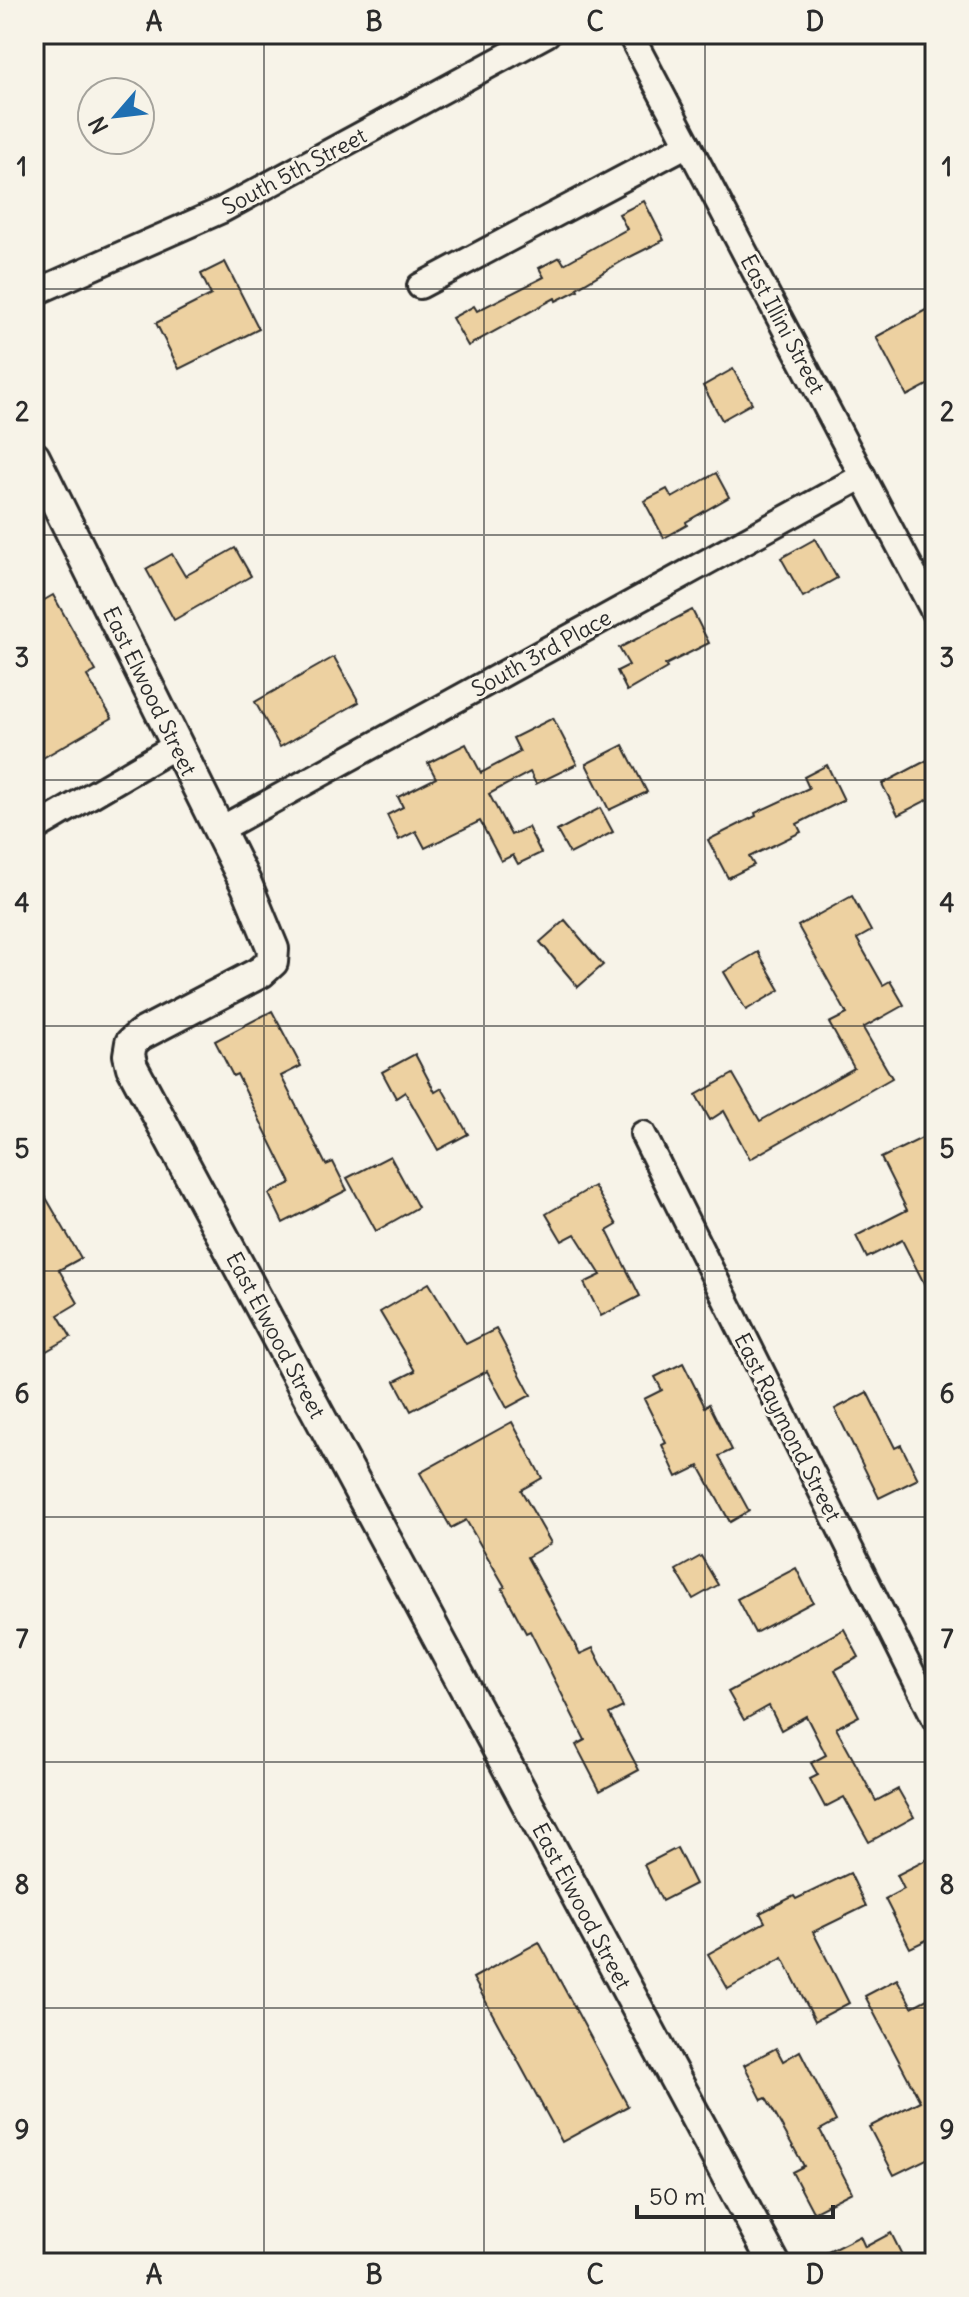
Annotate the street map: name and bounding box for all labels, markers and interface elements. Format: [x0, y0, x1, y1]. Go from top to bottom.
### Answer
text: A [146, 5, 163, 38]
text: B [365, 5, 383, 38]
text: C [586, 5, 604, 38]
text: D [806, 5, 824, 38]
north arrow [76, 76, 156, 156]
text: N [82, 112, 114, 139]
street label: South 5th Street [217, 121, 371, 221]
text: 1 [17, 150, 27, 183]
text: 1 [942, 150, 952, 183]
street label: East Illini Street [735, 250, 831, 398]
text: 2 [15, 395, 29, 428]
text: 2 [940, 395, 954, 428]
street label: East Elwood Street [97, 602, 203, 780]
street label: South 3rd Place [466, 603, 616, 703]
text: 3 [15, 641, 29, 674]
text: 3 [940, 641, 954, 674]
text: 4 [14, 886, 30, 919]
text: 4 [939, 886, 955, 919]
text: 5 [15, 1132, 30, 1165]
text: 5 [940, 1132, 955, 1165]
street label: East Elwood Street [220, 1247, 332, 1423]
street label: East Raymond Street [728, 1328, 848, 1526]
text: 6 [14, 1377, 30, 1410]
text: 6 [939, 1377, 955, 1410]
text: 7 [16, 1622, 29, 1655]
text: 7 [941, 1622, 954, 1655]
street label: East Elwood Street [526, 1818, 638, 1994]
text: 8 [15, 1868, 29, 1901]
text: 8 [940, 1868, 954, 1901]
text: 9 [15, 2113, 29, 2146]
text: 9 [940, 2113, 954, 2146]
scale bar [637, 2169, 833, 2219]
text: 50 m [649, 2181, 705, 2211]
text: A [146, 2258, 163, 2291]
text: B [365, 2258, 383, 2291]
text: C [586, 2258, 604, 2291]
text: D [806, 2258, 824, 2291]

